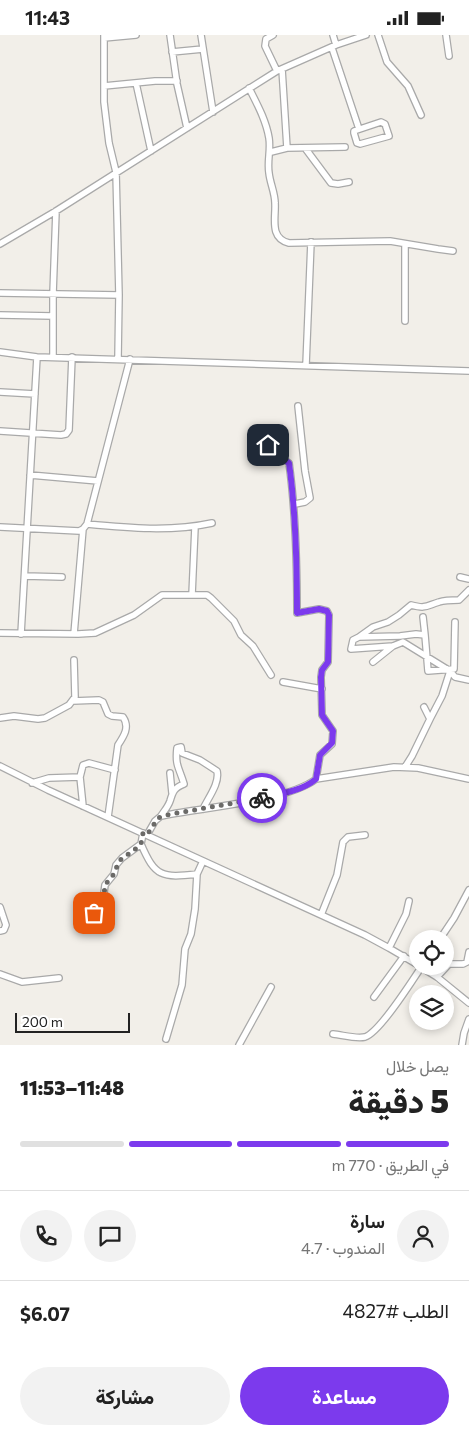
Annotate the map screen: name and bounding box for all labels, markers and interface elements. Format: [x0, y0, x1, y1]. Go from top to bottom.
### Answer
text: 11:43 [25, 6, 70, 29]
pin [247, 424, 289, 466]
icon: home [254, 431, 282, 459]
courier [237, 773, 287, 823]
icon: bike [248, 784, 276, 812]
pin [73, 892, 115, 934]
icon: bag [80, 899, 108, 927]
map controls [409, 930, 454, 1030]
button: locate [409, 930, 454, 975]
button: layers [409, 985, 454, 1030]
scale bar [15, 1010, 130, 1033]
text: 200 m [22, 1013, 63, 1030]
text: يصل خلال [386, 1056, 449, 1075]
text: 11:48–11:53 [20, 1076, 124, 1099]
text: 5 دقيقة [348, 1080, 449, 1120]
text: في الطريق · 770 m [331, 1155, 449, 1174]
text: سارة [350, 1209, 385, 1232]
button: phone [20, 1210, 72, 1262]
button: chat [84, 1210, 136, 1262]
button: person [397, 1210, 449, 1262]
text: المندوب · 4.7 [301, 1238, 385, 1257]
text: الطلب #4827 [343, 1299, 449, 1322]
text: $6.07 [20, 1302, 70, 1325]
button: مشاركة [20, 1367, 230, 1425]
button: مساعدة [240, 1367, 449, 1425]

